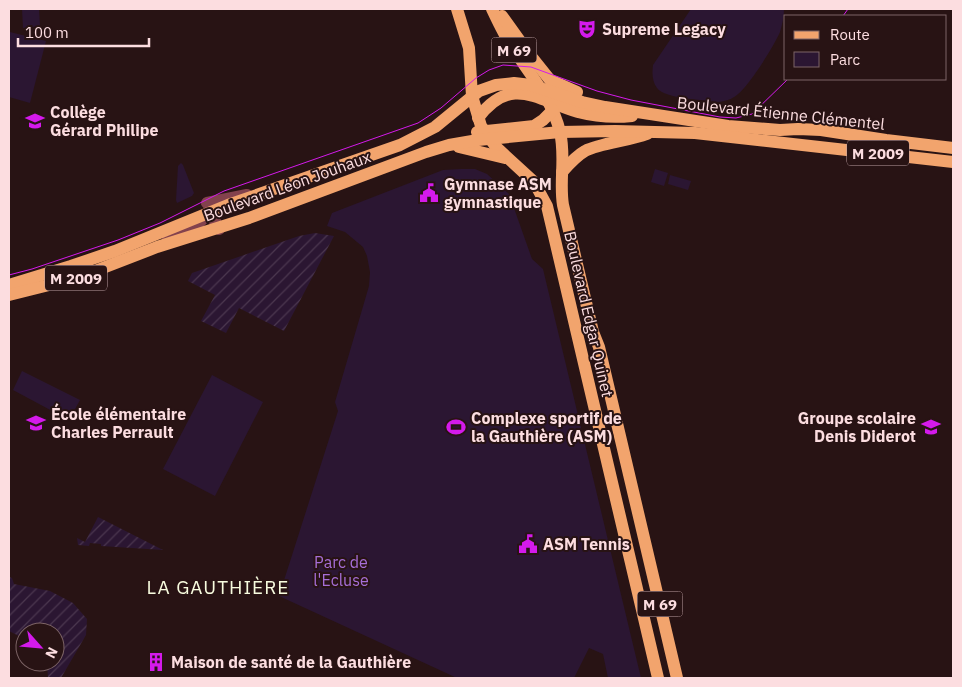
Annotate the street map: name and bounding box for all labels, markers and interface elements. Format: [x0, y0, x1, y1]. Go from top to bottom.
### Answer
scale bar [18, 15, 149, 47]
legend [784, 15, 947, 80]
theatre icon: Supreme Legacy [576, 18, 598, 40]
place label: Supreme Legacy [602, 19, 726, 39]
text: 100 m [25, 23, 69, 42]
text: Route [830, 25, 870, 44]
road number: M 69 [492, 38, 536, 62]
text: Parc [830, 50, 860, 69]
street label: Boulevard Étienne Clémentel [676, 91, 886, 134]
place label: Collège Gérard Philipe [50, 102, 159, 140]
school or university icon: Collège Gérard Philipe [24, 110, 46, 132]
road number: M 2009 [847, 140, 909, 166]
street label: Boulevard Léon Jouhaux [201, 146, 373, 226]
place label: Gymnase ASM gymnastique [444, 174, 552, 212]
public building icon: Gymnase ASM gymnastique [418, 182, 440, 204]
street label: Boulevard Edgar Quinet [560, 229, 618, 399]
road number: M 2009 [45, 266, 107, 290]
place label: École élémentaire Charles Perrault [51, 403, 186, 442]
place label: Complexe sportif de la Gauthière (ASM) [471, 408, 622, 446]
place label: Groupe scolaire Denis Diderot [798, 408, 916, 446]
school or university icon: École élémentaire Charles Perrault [25, 412, 47, 434]
sports icon: Complexe sportif de la Gauthière (ASM) [445, 416, 467, 438]
school or university icon: Groupe scolaire Denis Diderot [920, 416, 942, 438]
public building icon: ASM Tennis [517, 533, 539, 555]
place label: ASM Tennis [543, 534, 630, 554]
park label: Parc de l'Ecluse [313, 552, 369, 590]
district label: LA GAUTHIÈRE [147, 575, 289, 599]
road number: M 69 [638, 592, 682, 616]
north arrow [15, 622, 65, 672]
text: N [41, 644, 62, 662]
building icon: Maison de santé de la Gauthière [145, 651, 167, 673]
place label: Maison de santé de la Gauthière [171, 652, 411, 672]

